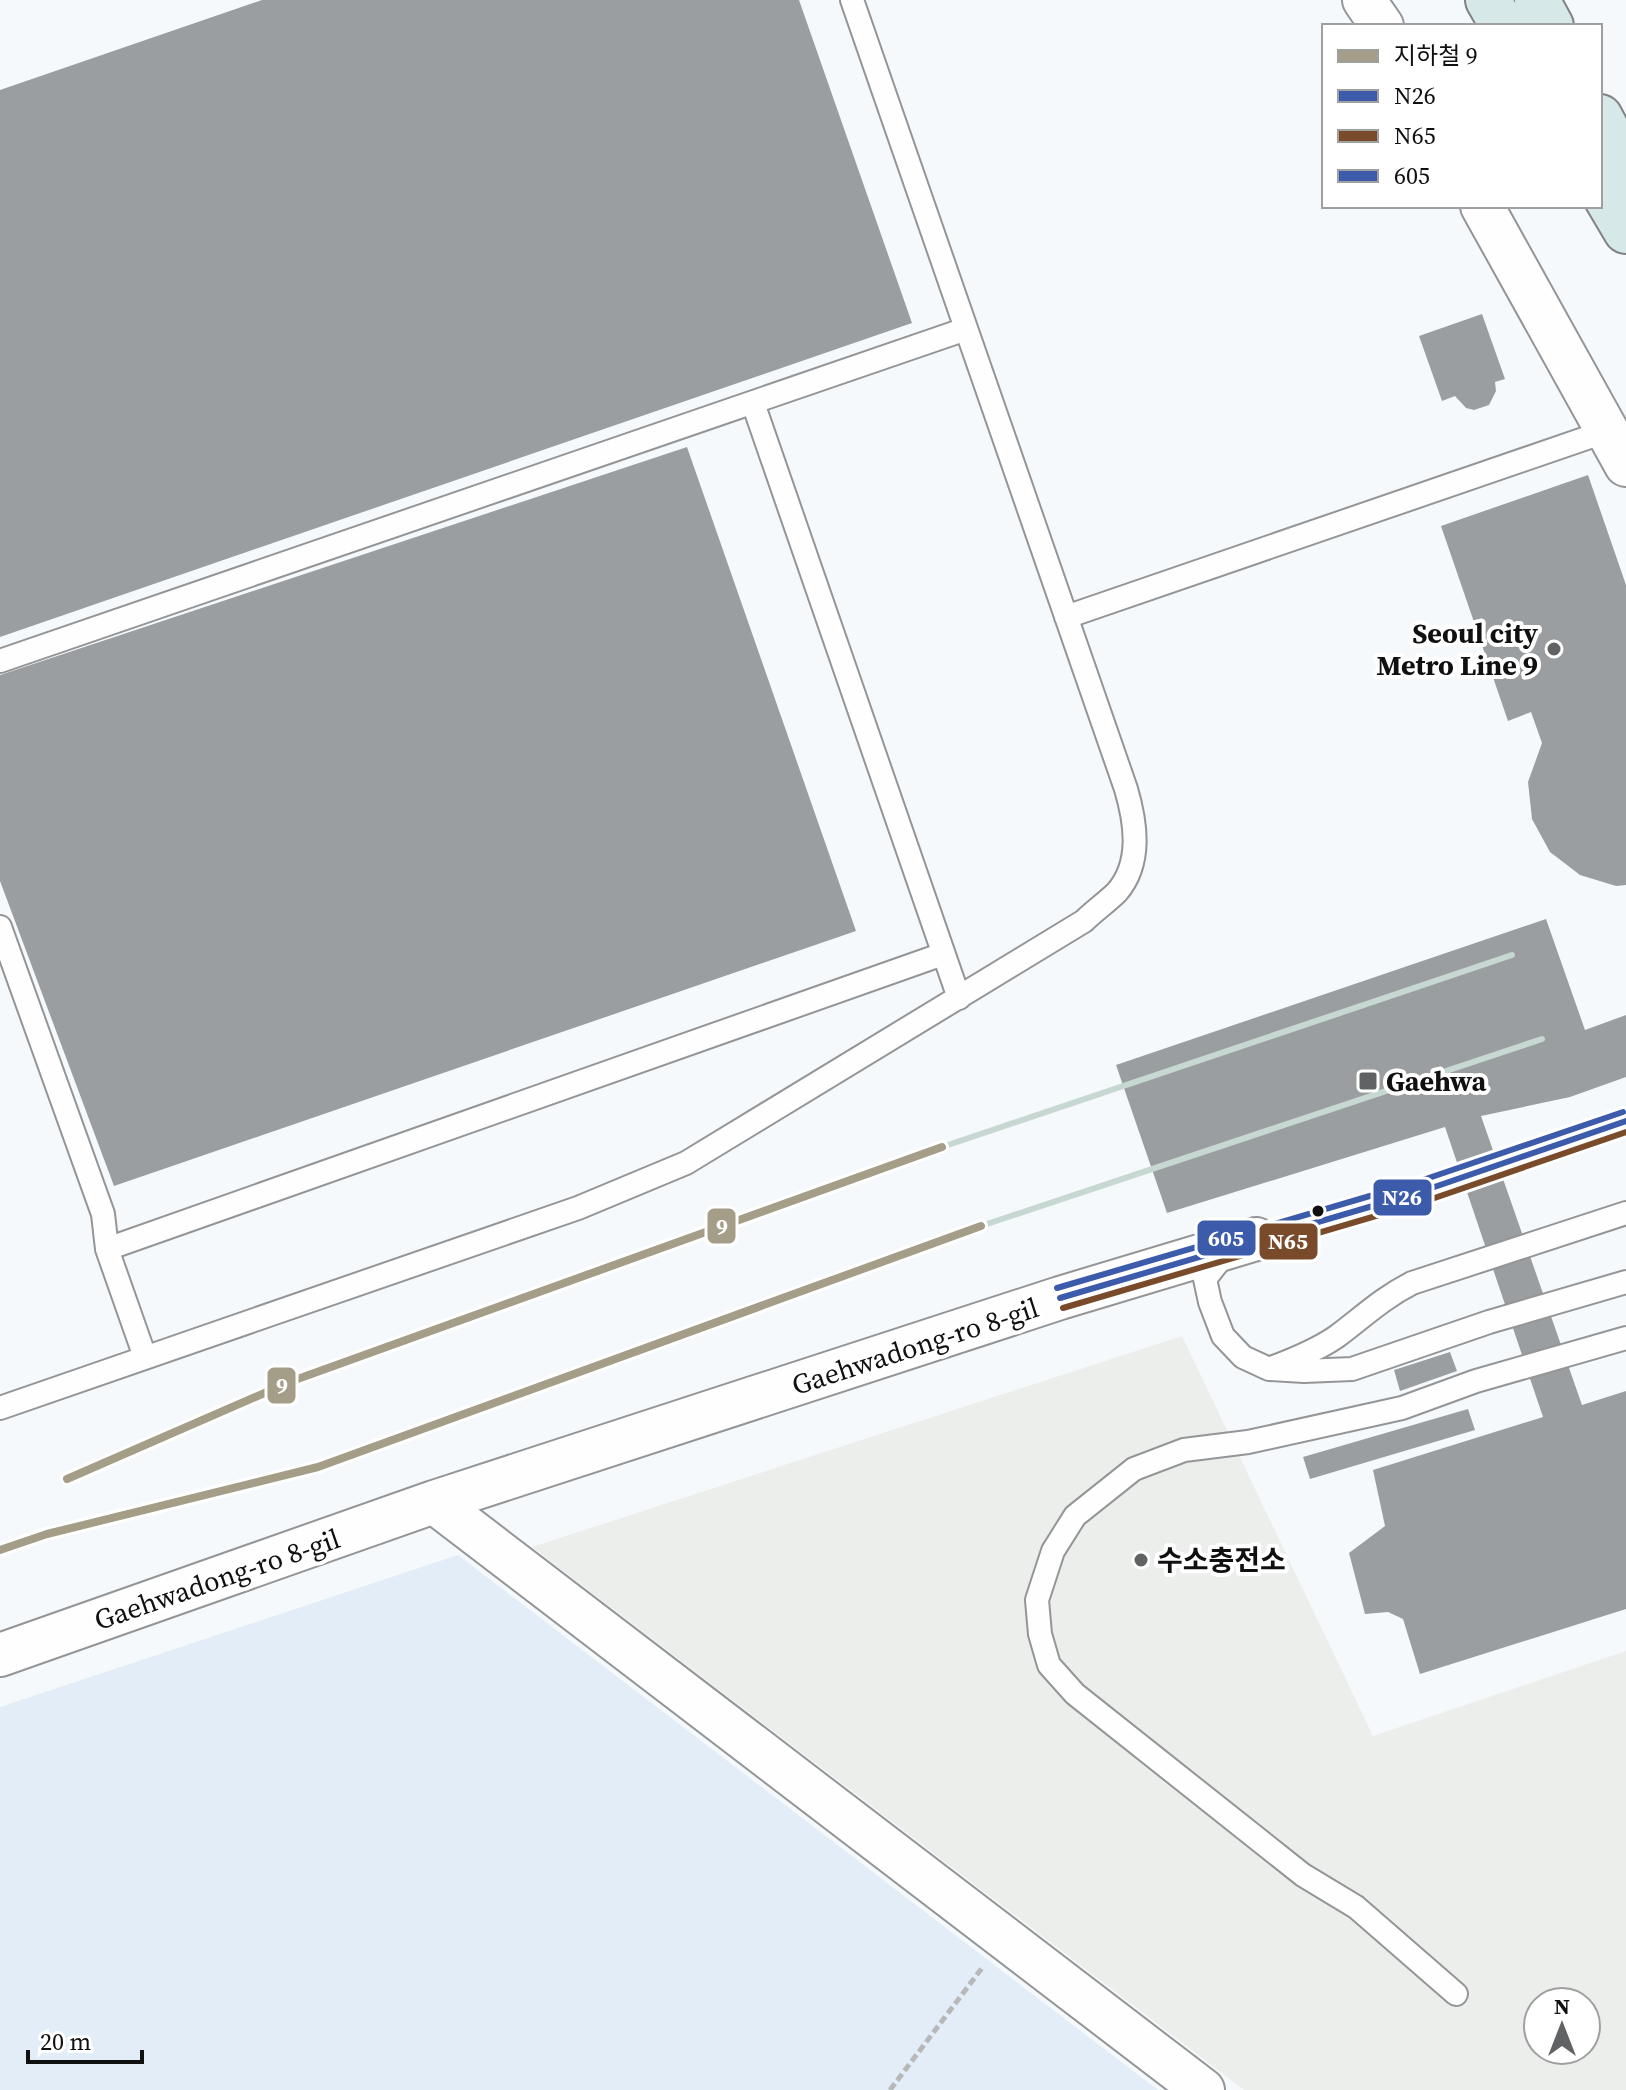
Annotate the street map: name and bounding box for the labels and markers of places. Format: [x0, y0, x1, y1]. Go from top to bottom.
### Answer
place label: Seoul city Metro Line 9 [1377, 614, 1538, 684]
marker: Seoul city Metro Line 9 [1545, 640, 1563, 658]
place label: Gaehwa [1386, 1062, 1486, 1100]
marker: Gaehwa [1357, 1070, 1379, 1092]
unlabelled marker [1310, 1203, 1326, 1219]
place label: 수소충전소 [1157, 1541, 1286, 1579]
marker: 수소충전소 [1132, 1551, 1150, 1569]

